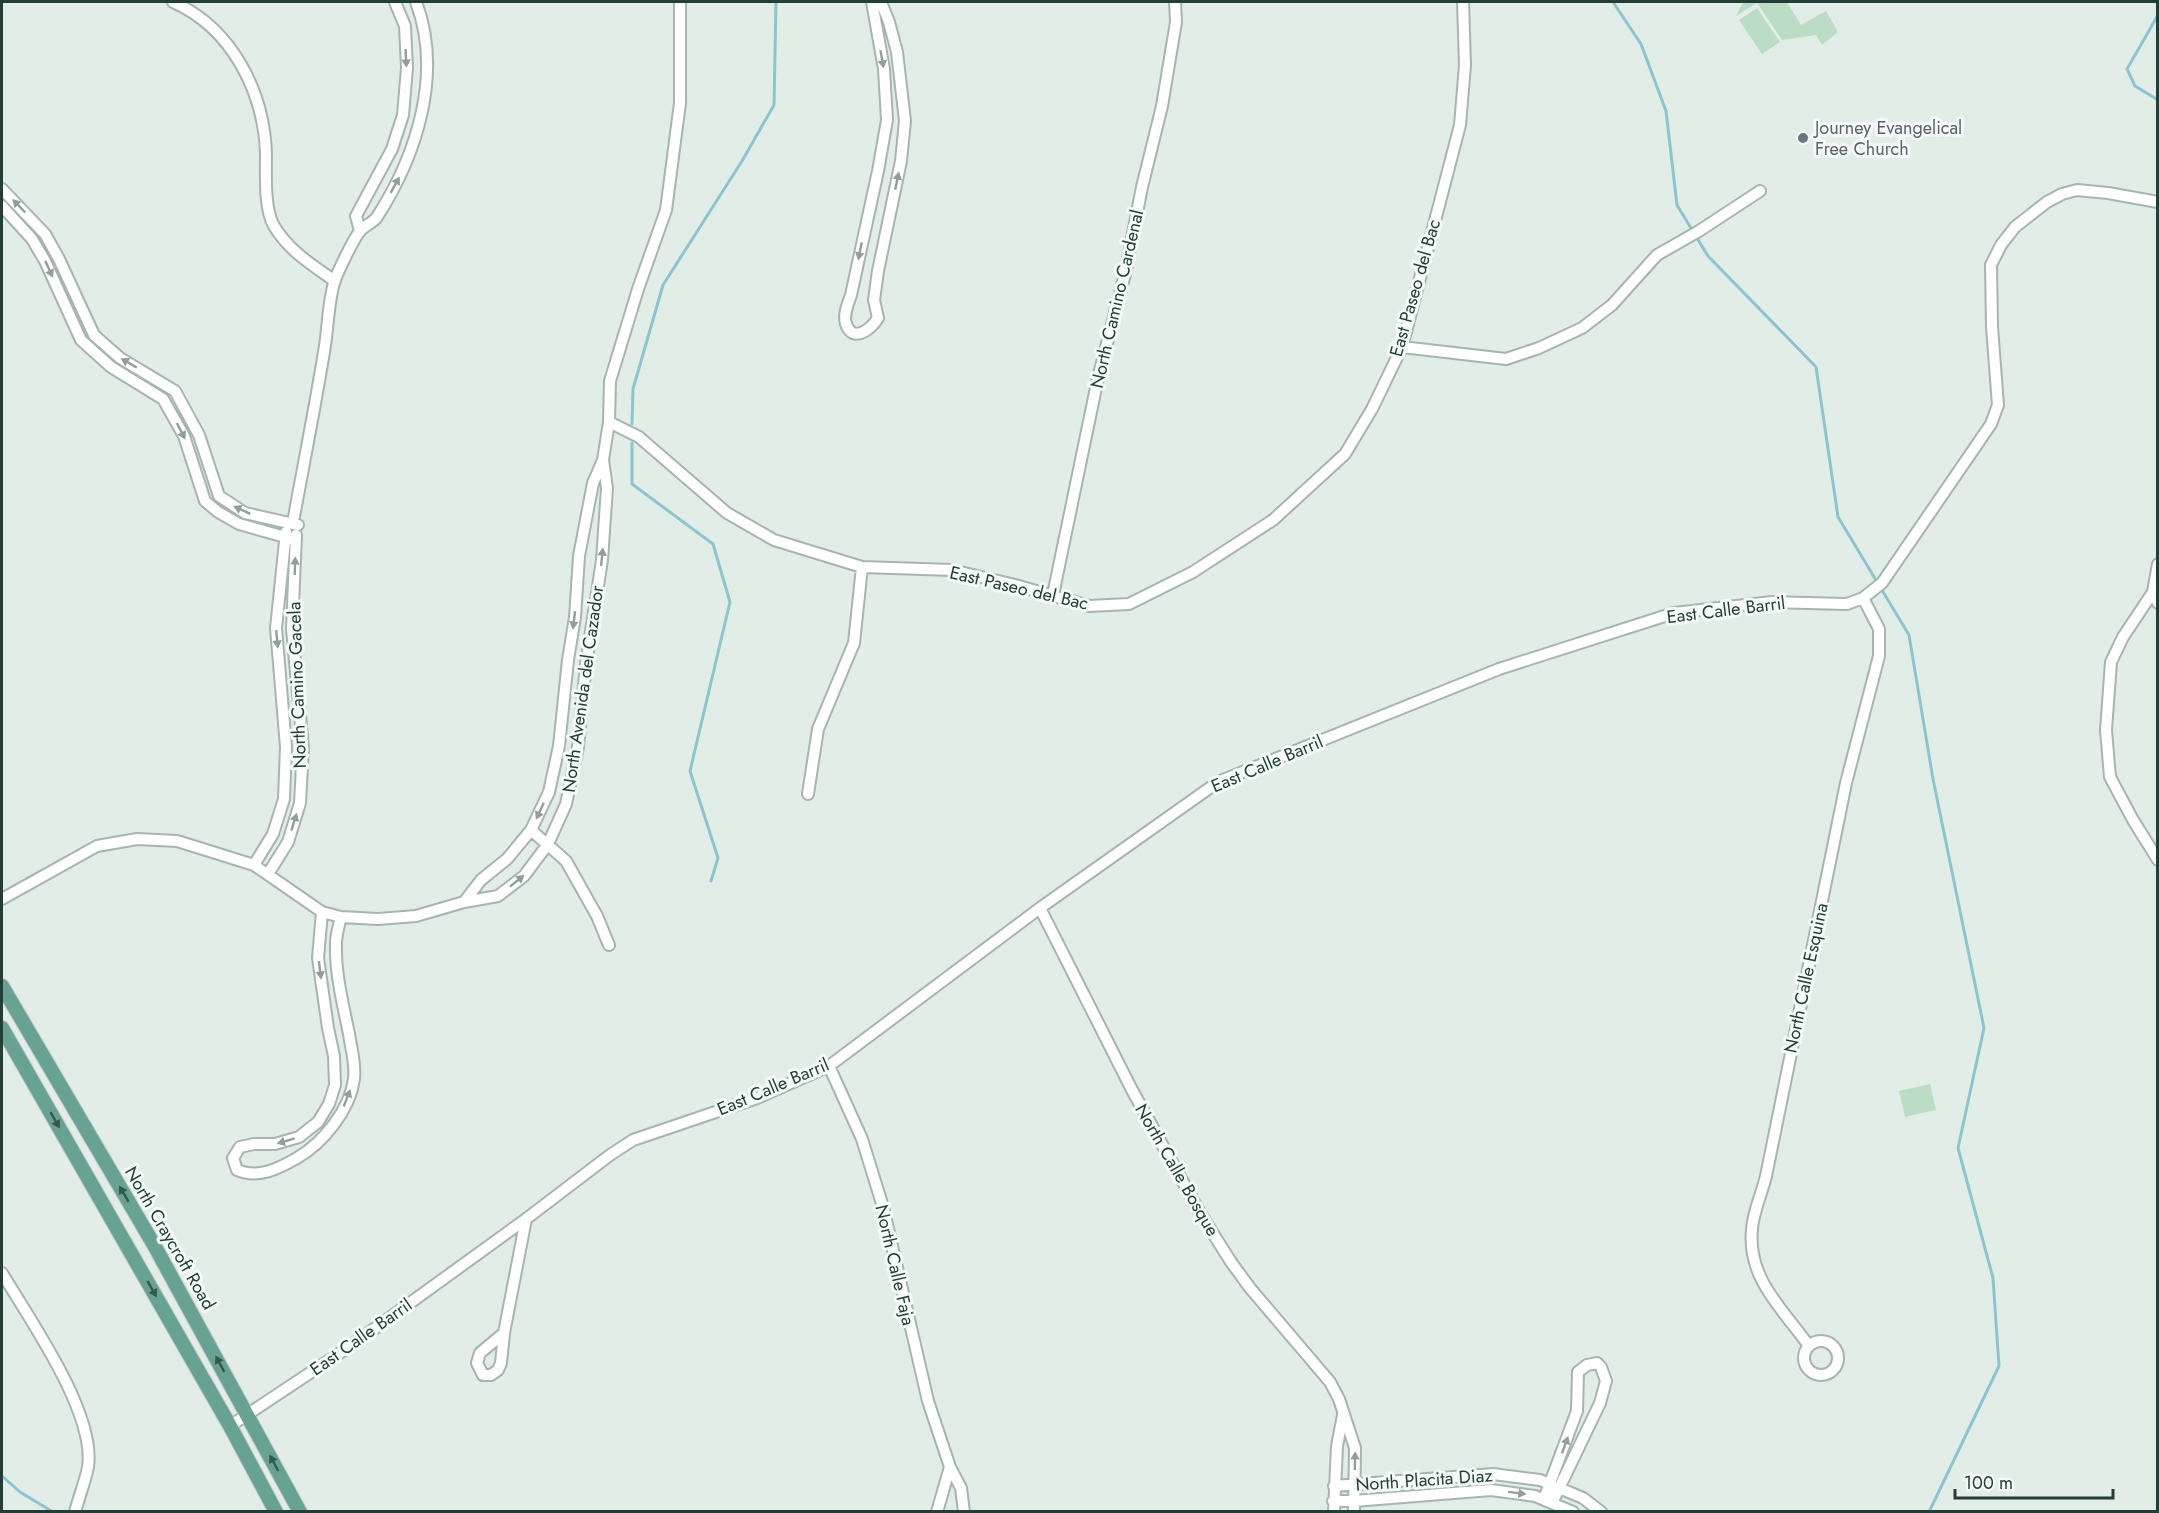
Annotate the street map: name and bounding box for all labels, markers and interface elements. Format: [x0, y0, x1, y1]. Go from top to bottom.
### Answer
one-way arrow [402, 49, 411, 68]
one-way arrow [878, 50, 887, 69]
place label: Journey Evangelical Free Church [1813, 115, 1962, 162]
marker: Journey Evangelical Free Church [1796, 131, 1810, 145]
one-way arrow [893, 171, 902, 190]
one-way arrow [390, 176, 400, 193]
one-way arrow [13, 200, 27, 214]
street label: North Camino Cardenal [1084, 207, 1150, 391]
street label: East Paseo del Bac [1383, 216, 1447, 360]
one-way arrow [855, 242, 864, 261]
one-way arrow [44, 261, 53, 278]
one-way arrow [121, 358, 137, 369]
one-way arrow [176, 423, 185, 440]
one-way arrow [233, 506, 250, 515]
one-way arrow [597, 548, 607, 567]
one-way arrow [290, 556, 299, 575]
street label: East Paseo del Bac [947, 559, 1091, 617]
street label: North Avenida del Cazador [556, 583, 611, 794]
street label: East Calle Barril [1665, 590, 1787, 630]
street label: North Camino Gacela [281, 601, 313, 769]
one-way arrow [570, 610, 579, 629]
one-way arrow [272, 629, 282, 648]
street label: East Calle Barril [1207, 729, 1327, 799]
one-way arrow [536, 802, 545, 819]
one-way arrow [290, 813, 299, 831]
one-way arrow [509, 874, 525, 887]
street label: North Calle Esquina [1777, 901, 1835, 1055]
one-way arrow [315, 961, 324, 980]
street label: East Calle Barril [713, 1052, 833, 1122]
one-way arrow [343, 1089, 353, 1107]
street label: North Calle Bosque [1128, 1099, 1226, 1241]
one-way arrow [49, 1112, 60, 1128]
one-way arrow [277, 1137, 295, 1146]
street label: North Craycroft Road [118, 1161, 222, 1315]
one-way arrow [119, 1186, 130, 1202]
street label: North Calle Faja [868, 1202, 922, 1328]
one-way arrow [147, 1281, 157, 1298]
street label: East Calle Barril [305, 1292, 417, 1382]
one-way arrow [215, 1355, 225, 1372]
one-way arrow [1561, 1436, 1571, 1454]
one-way arrow [1350, 1451, 1359, 1470]
one-way arrow [269, 1455, 279, 1472]
street label: North Placita Diaz [1355, 1462, 1494, 1498]
scale bar [1955, 1462, 2112, 1500]
text: 100 m [1964, 1470, 2013, 1496]
one-way arrow [1508, 1489, 1527, 1498]

